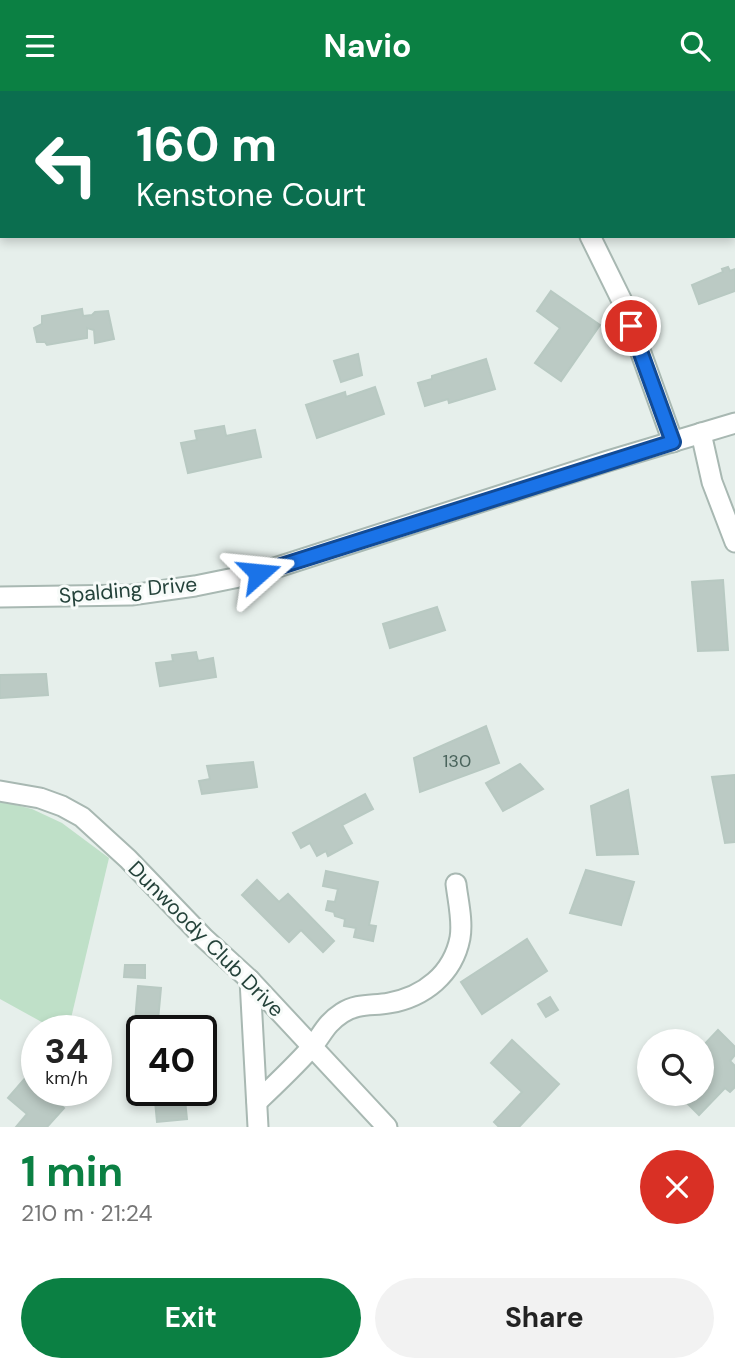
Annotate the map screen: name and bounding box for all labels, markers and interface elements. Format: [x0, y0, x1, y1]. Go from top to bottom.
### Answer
text: Navio [324, 25, 411, 67]
icon: menu [21, 27, 59, 65]
icon: search [676, 27, 714, 65]
text: 160 m [136, 112, 277, 176]
icon: left [21, 119, 112, 210]
text: Kenstone Court [136, 174, 366, 216]
pin [601, 296, 661, 356]
icon: arrive [612, 307, 650, 345]
position arrow [222, 536, 296, 610]
street label: Spalding Drive [58, 570, 198, 610]
house number: 130 [443, 749, 471, 773]
street label: Dunwoody Club Drive [122, 855, 290, 1023]
speed limit sign: 40 [126, 1015, 217, 1106]
text: 34 [45, 1028, 88, 1074]
map controls [637, 1029, 714, 1106]
button: search [637, 1029, 714, 1106]
text: km/h [45, 1066, 88, 1090]
text: 1 min [21, 1144, 123, 1199]
button: close [640, 1150, 714, 1224]
text: 210 m · 21:24 [21, 1198, 152, 1228]
button: Exit [21, 1278, 361, 1358]
button: Share [375, 1278, 714, 1358]

